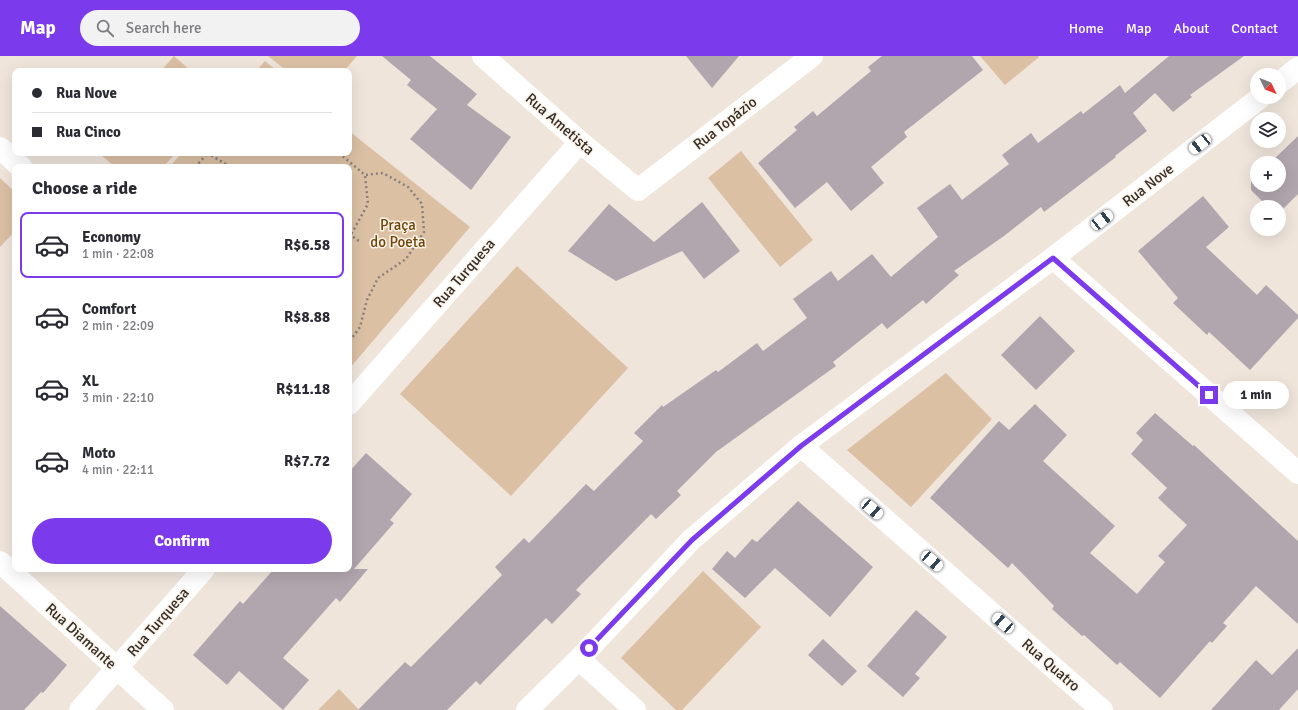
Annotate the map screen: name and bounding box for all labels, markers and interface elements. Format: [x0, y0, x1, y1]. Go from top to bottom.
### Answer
search box [80, 10, 360, 46]
text: Map [20, 16, 56, 40]
icon: search [94, 17, 116, 39]
text: Search here [126, 19, 201, 37]
text: Home [1069, 20, 1104, 37]
text: Map [1126, 20, 1151, 37]
text: About [1173, 20, 1209, 37]
text: Contact [1231, 20, 1278, 37]
north arrow [1250, 68, 1286, 104]
map controls [1250, 68, 1286, 236]
text: Rua Nove [56, 84, 117, 102]
street label: Rua Ametista [522, 89, 598, 159]
street label: Rua Topázio [690, 92, 761, 153]
button: layers [1250, 112, 1286, 148]
text: Rua Cinco [56, 123, 121, 141]
car [1187, 132, 1213, 156]
button: + [1250, 156, 1286, 192]
street label: Rua Nove [1119, 160, 1177, 210]
text: Choose a ride [32, 177, 137, 199]
button: − [1250, 200, 1286, 236]
car [1089, 208, 1115, 232]
park label: Praça do Poeta [370, 216, 426, 251]
icon: car [34, 227, 70, 263]
text: Economy [82, 228, 141, 246]
street label: Rua Turquesa [429, 235, 499, 311]
text: R$6.58 [284, 236, 330, 254]
text: 1 min · 22:08 [82, 246, 154, 262]
icon: car [34, 299, 70, 335]
text: Comfort [82, 300, 136, 318]
text: R$8.88 [284, 308, 330, 326]
text: 2 min · 22:09 [82, 318, 154, 334]
icon: car [34, 371, 70, 407]
text: XL [82, 372, 99, 390]
text: R$11.18 [276, 380, 330, 398]
callout: 1 min [1223, 381, 1289, 409]
route end [1200, 386, 1218, 404]
text: 1 min [1240, 387, 1272, 403]
text: 3 min · 22:10 [82, 390, 154, 406]
icon: car [34, 443, 70, 479]
text: Moto [82, 444, 116, 462]
text: R$7.72 [284, 452, 330, 470]
text: 4 min · 22:11 [82, 462, 154, 478]
car [859, 497, 885, 521]
button: Confirm [32, 518, 332, 564]
car [919, 549, 945, 573]
street label: Rua Turquesa [123, 584, 193, 660]
street label: Rua Diamante [42, 599, 120, 673]
car [990, 611, 1016, 635]
street label: Rua Quatro [1018, 635, 1084, 695]
route start [580, 639, 598, 657]

